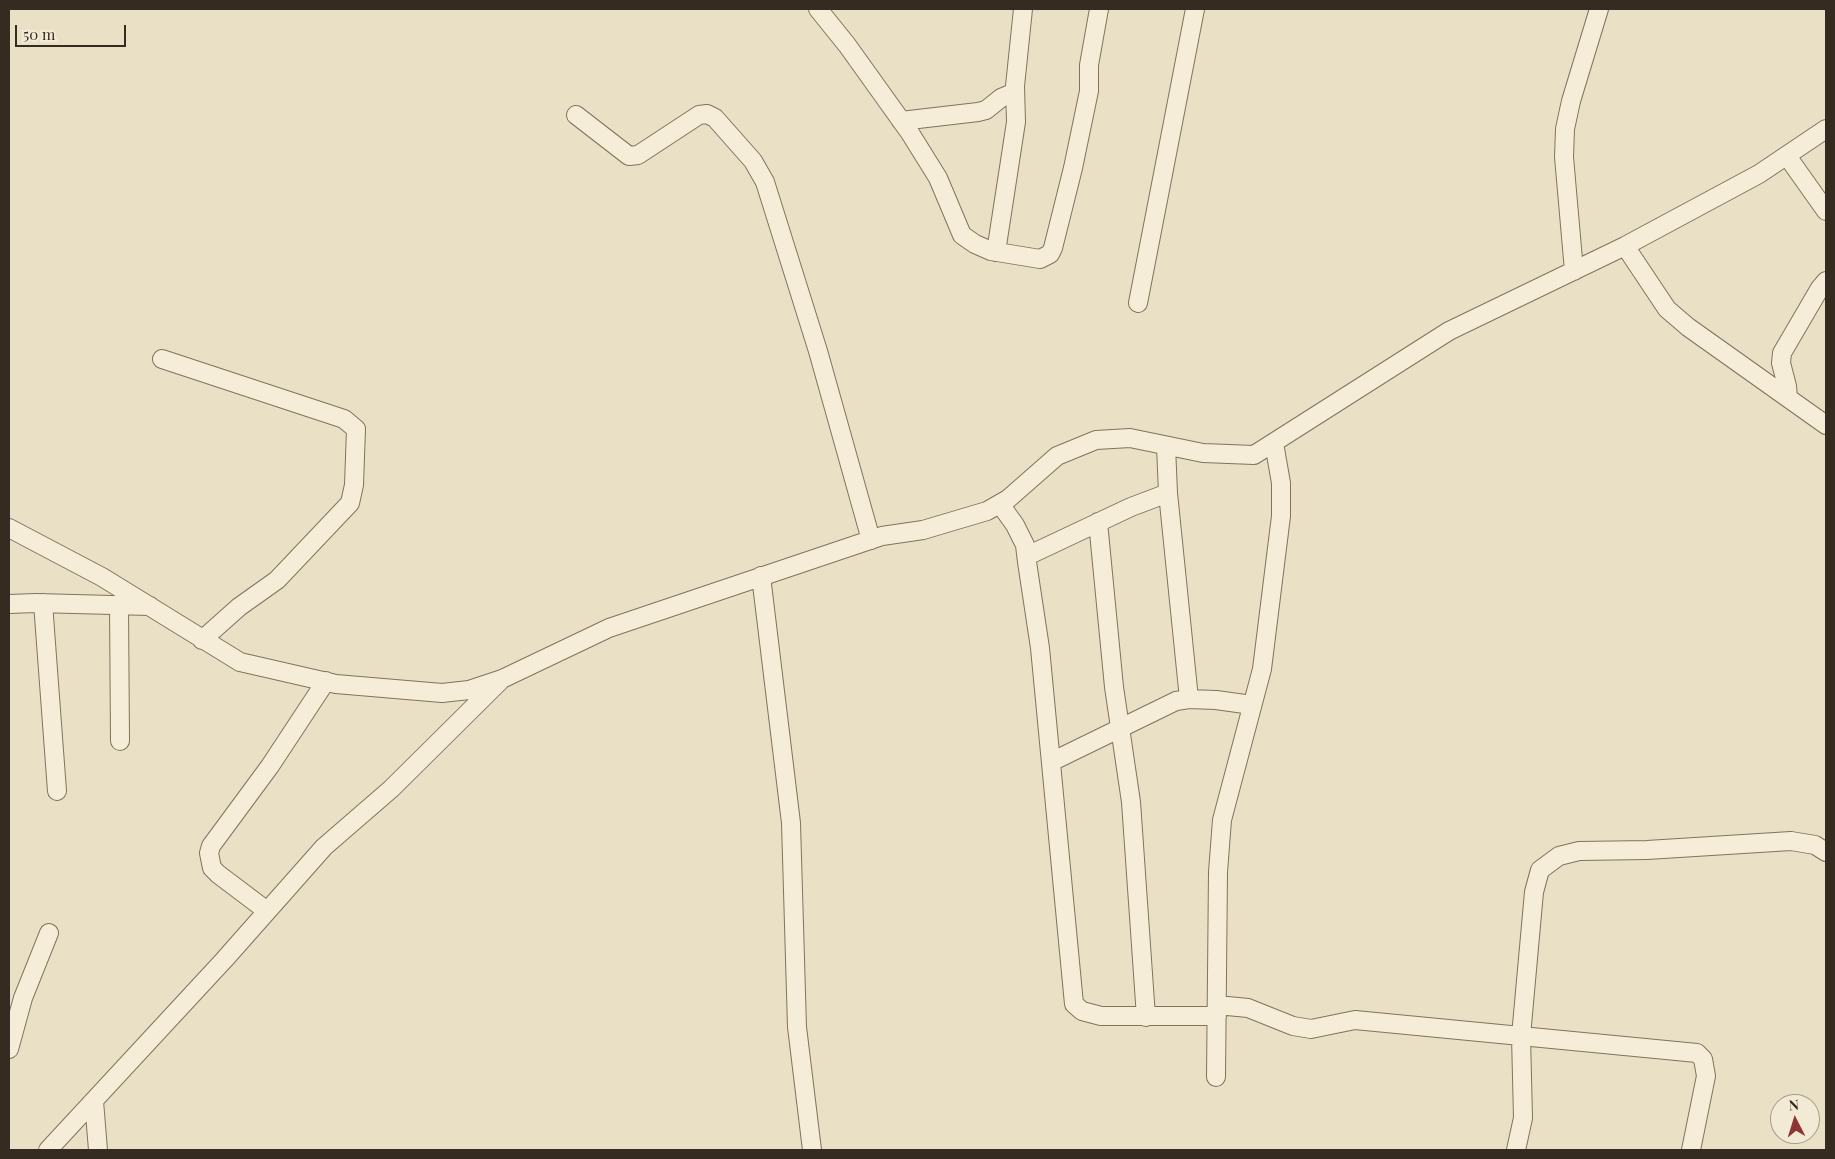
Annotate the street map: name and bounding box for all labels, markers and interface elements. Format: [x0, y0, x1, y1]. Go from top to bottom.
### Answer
scale bar [18, 15, 129, 47]
text: 50 m [23, 24, 55, 44]
north arrow [1770, 1094, 1820, 1144]
text: N [1788, 1095, 1800, 1114]

